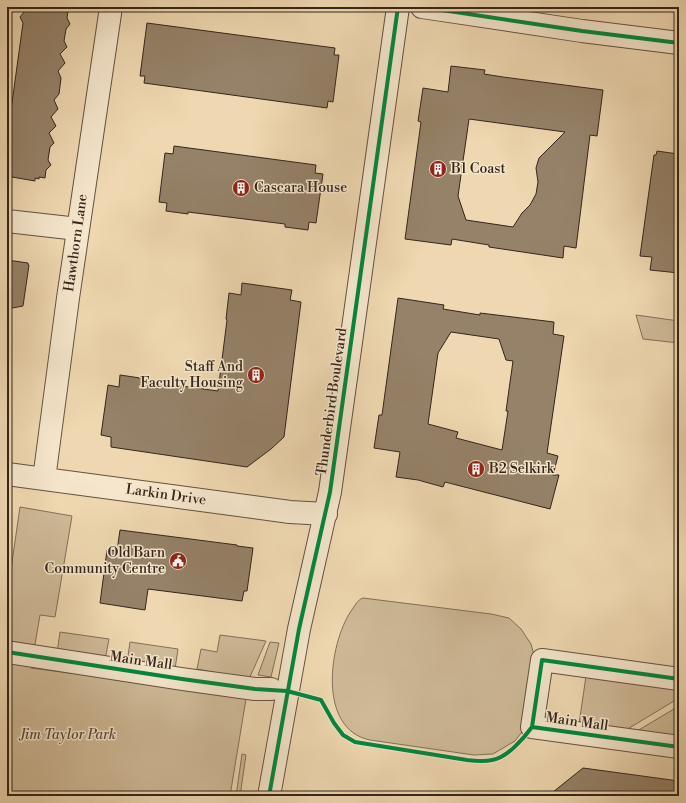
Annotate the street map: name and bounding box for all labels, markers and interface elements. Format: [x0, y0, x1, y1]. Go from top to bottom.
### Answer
building icon: B1 Coast [428, 159, 448, 179]
place label: B1 Coast [450, 160, 506, 178]
building icon: Cascara House [231, 178, 251, 198]
place label: Cascara House [254, 179, 347, 197]
street label: Hawthorn Lane [60, 193, 92, 293]
street label: Thunderbird Boulevard [313, 327, 351, 477]
place label: Staff And Faculty Housing [140, 358, 244, 392]
building icon: Staff And Faculty Housing [246, 365, 266, 385]
building icon: B2 Selkirk [466, 459, 486, 479]
place label: B2 Selkirk [488, 460, 555, 478]
street label: Larkin Drive [125, 480, 207, 510]
place label: Old Barn Community Centre [45, 544, 166, 578]
public building icon: Old Barn Community Centre [168, 551, 188, 571]
street label: Main Mall [109, 648, 173, 674]
street label: Main Mall [545, 709, 609, 735]
park label: Jim Taylor Park [18, 726, 116, 744]

